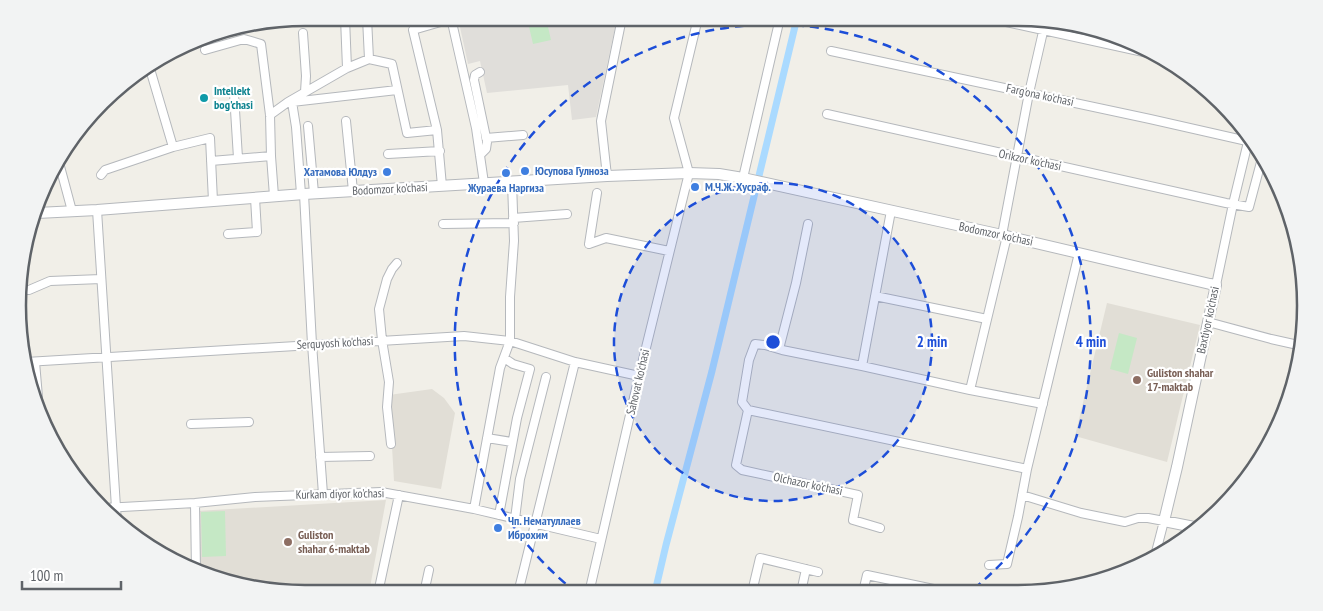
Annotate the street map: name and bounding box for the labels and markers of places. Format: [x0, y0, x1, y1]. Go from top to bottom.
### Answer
place label: Intellekt bog'chasi [214, 83, 253, 112]
marker: Intellekt bog'chasi [198, 92, 210, 104]
place label: Юсупова Гулноза [535, 163, 609, 178]
place label: Хатамова Юлдуз [304, 164, 377, 179]
marker: Юсупова Гулноза [519, 165, 531, 177]
marker: Хатамова Юлдуз [381, 166, 393, 178]
marker: Жураева Наргиза [500, 167, 512, 179]
place label: М.Ч.Ж. Хусраф. [705, 179, 771, 194]
place label: Жураева Наргиза [467, 180, 544, 195]
marker: М.Ч.Ж. Хусраф. [689, 181, 701, 193]
centre of rings [764, 333, 782, 351]
place label: Guliston shahar 17-maktab [1147, 365, 1214, 394]
marker: Guliston shahar 17-maktab [1131, 374, 1143, 386]
place label: Чп. Нематуллаев Иброхим [508, 513, 581, 542]
marker: Чп. Нематуллаев Иброхим [492, 522, 504, 534]
place label: Guliston shahar 6-maktab [298, 527, 370, 556]
marker: Guliston shahar 6-maktab [282, 536, 294, 548]

